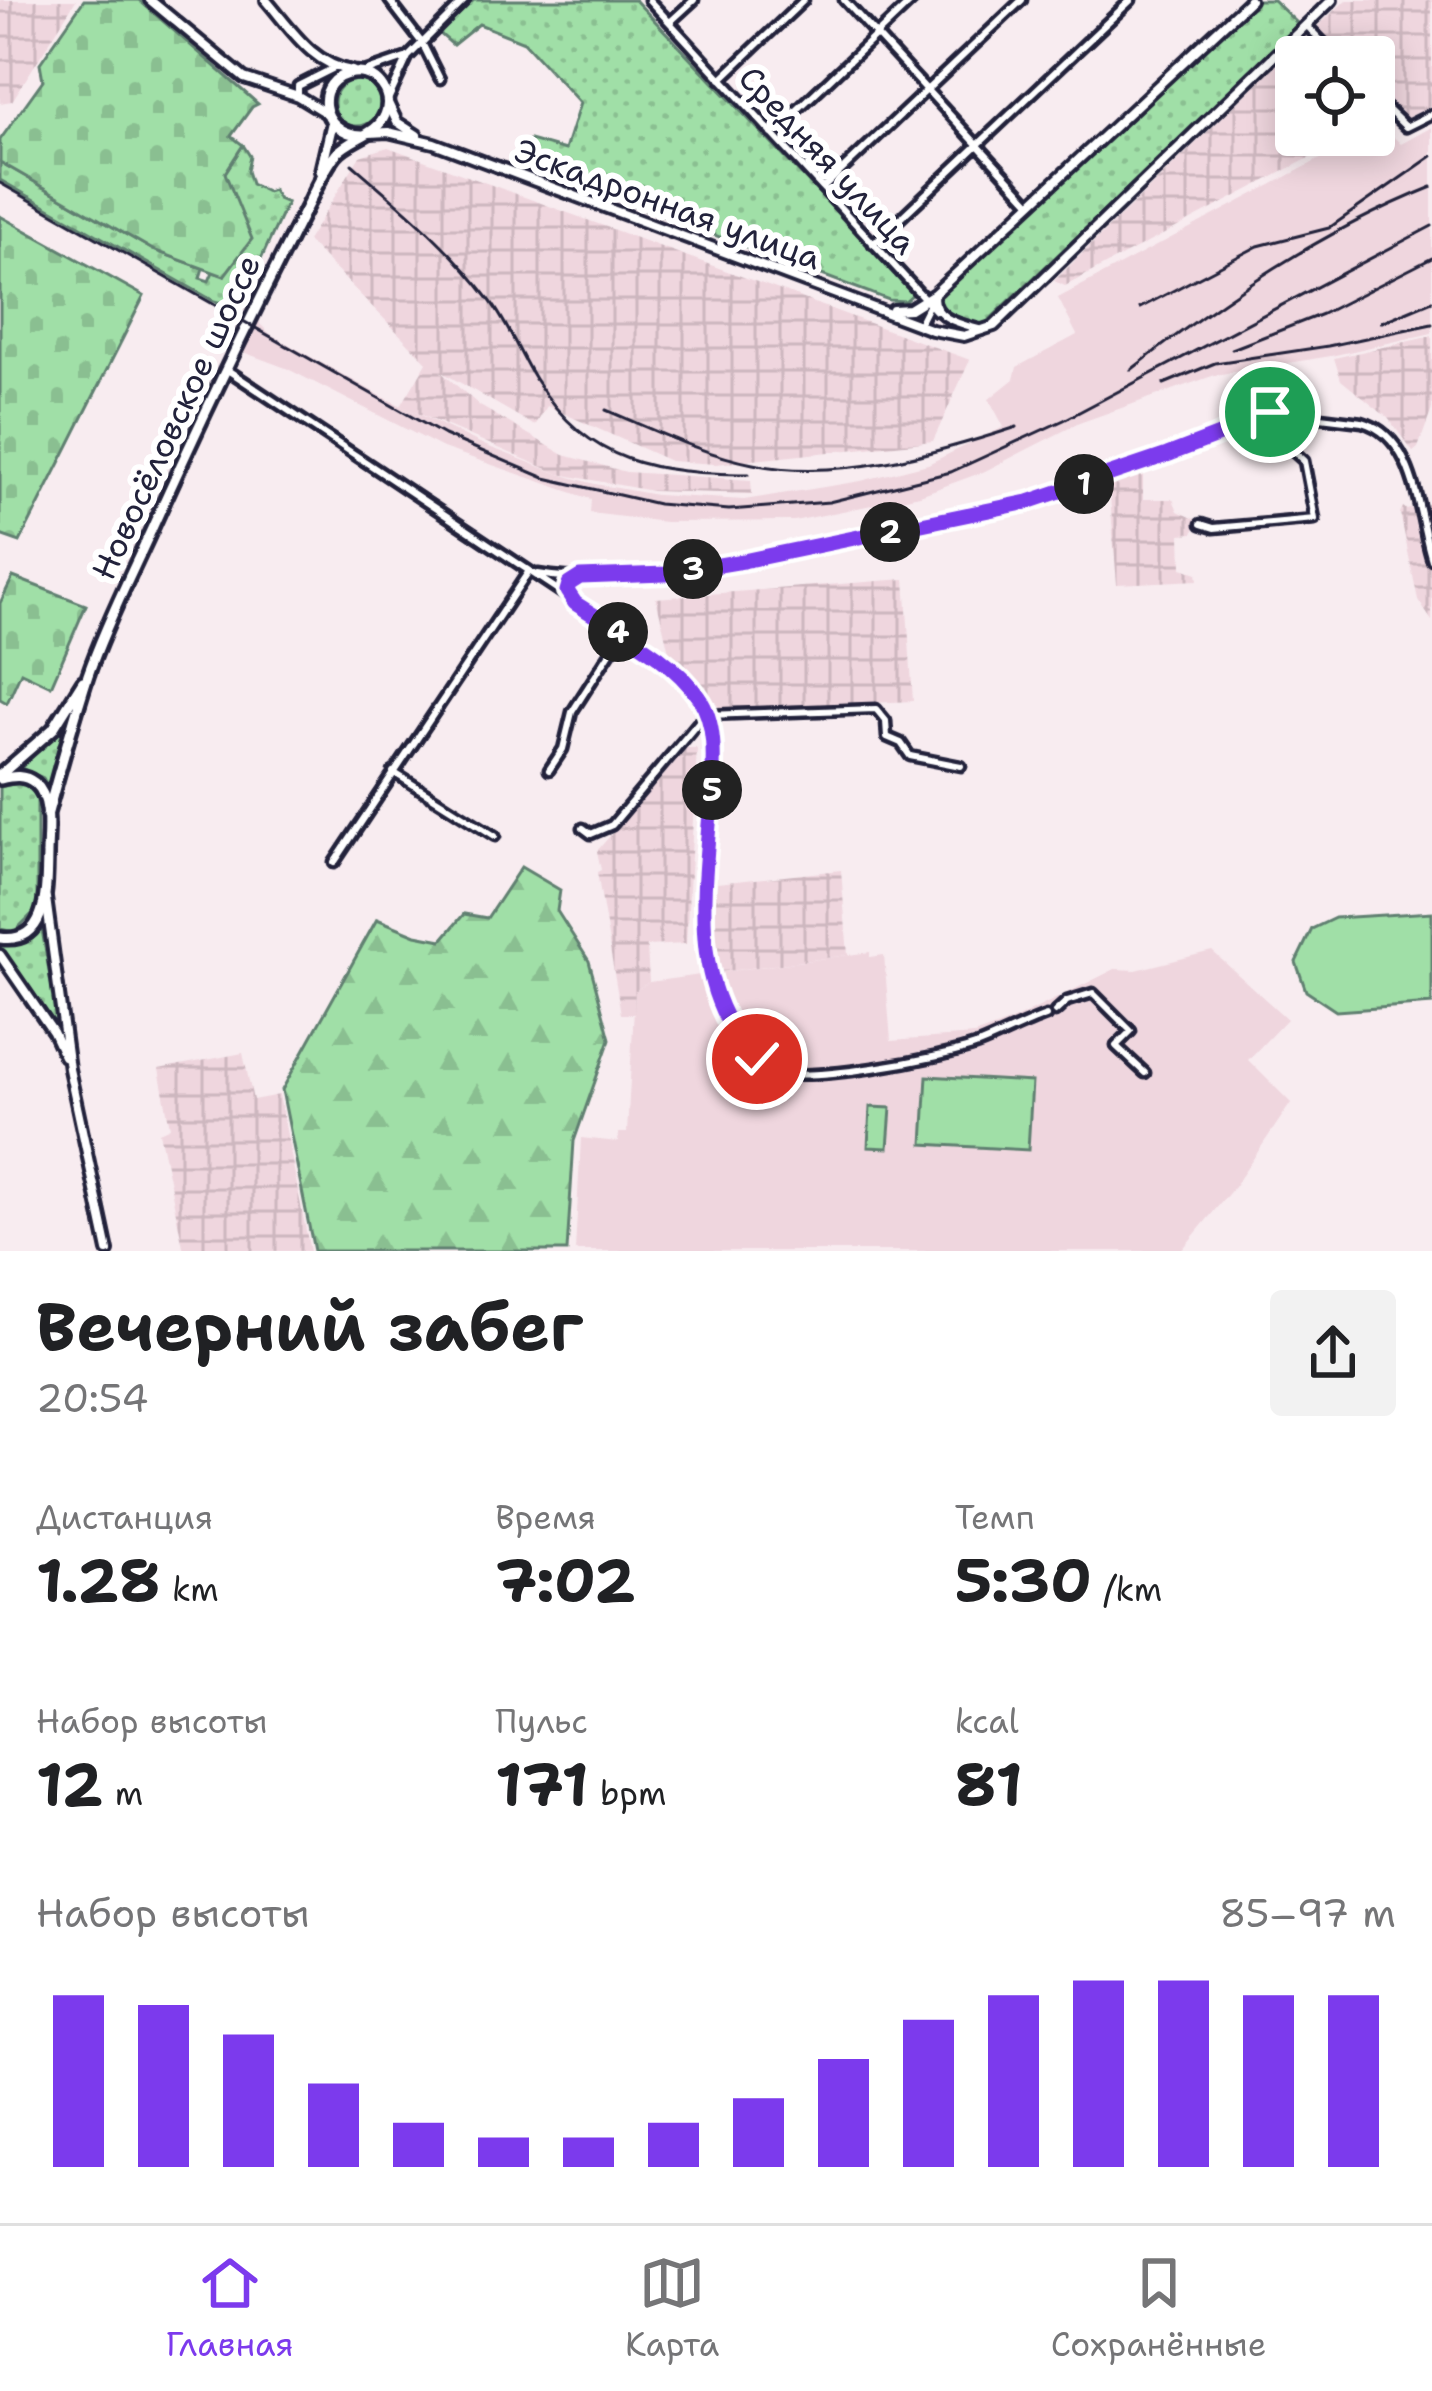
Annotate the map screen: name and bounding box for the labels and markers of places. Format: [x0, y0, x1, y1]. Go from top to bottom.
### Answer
pin [1219, 361, 1321, 463]
pin: 1 [1054, 454, 1114, 514]
pin: 2 [860, 502, 920, 562]
pin: 3 [663, 539, 723, 599]
pin: 4 [588, 602, 648, 662]
pin: 5 [682, 760, 742, 820]
pin [706, 1008, 808, 1110]

